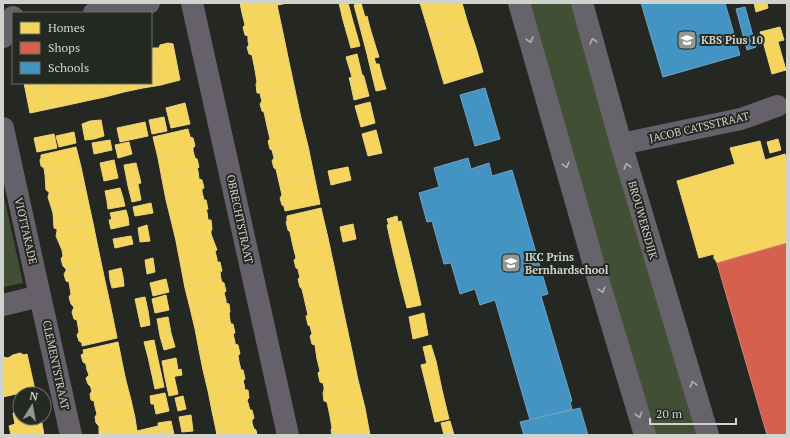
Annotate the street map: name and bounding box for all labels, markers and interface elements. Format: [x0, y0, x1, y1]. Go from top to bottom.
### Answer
legend [12, 12, 152, 84]
text: Homes [48, 20, 85, 35]
school or university icon: KBS Pius 10 [676, 29, 698, 51]
place label: KBS Pius 10 [701, 33, 763, 47]
one-way arrow [525, 37, 534, 44]
one-way arrow [589, 37, 598, 44]
text: Shops [48, 40, 80, 55]
text: Schools [48, 60, 89, 75]
street label: JACOB CATSSTRAAT [648, 109, 750, 145]
one-way arrow [561, 162, 570, 169]
one-way arrow [623, 163, 632, 170]
street label: OBRECHTSTRAAT [224, 173, 256, 265]
street label: BROUWERSDIJK [625, 179, 661, 262]
street label: VIOTTAKADE [12, 196, 40, 266]
place label: IKC Prins Bernhardschool [525, 250, 609, 277]
school or university icon: IKC Prins Bernhardschool [500, 252, 522, 274]
one-way arrow [597, 287, 605, 294]
street label: CLEMENTSTRAAT [40, 319, 72, 411]
one-way arrow [689, 381, 698, 388]
north arrow [12, 386, 52, 426]
text: N [28, 389, 40, 404]
scale bar [650, 400, 736, 426]
text: 20 m [656, 406, 683, 421]
one-way arrow [634, 411, 643, 418]

